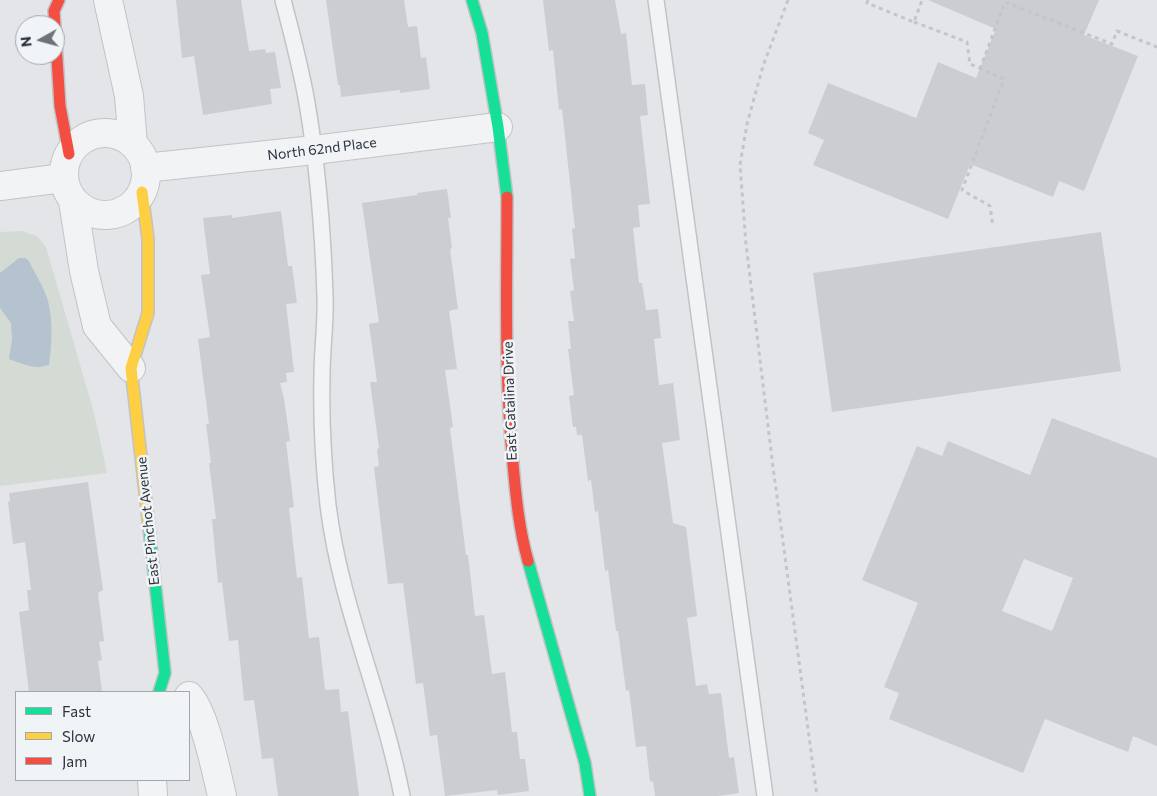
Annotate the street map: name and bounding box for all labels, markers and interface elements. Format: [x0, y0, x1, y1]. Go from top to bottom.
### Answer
north arrow [15, 15, 65, 65]
text: N [17, 36, 35, 48]
street label: North 62nd Place [266, 134, 378, 164]
street label: East Catalina Drive [500, 341, 520, 461]
street label: East Pinchot Avenue [133, 456, 163, 586]
legend [15, 691, 190, 781]
text: Fast [62, 702, 91, 720]
text: Slow [62, 727, 95, 745]
text: Jam [62, 752, 87, 770]

